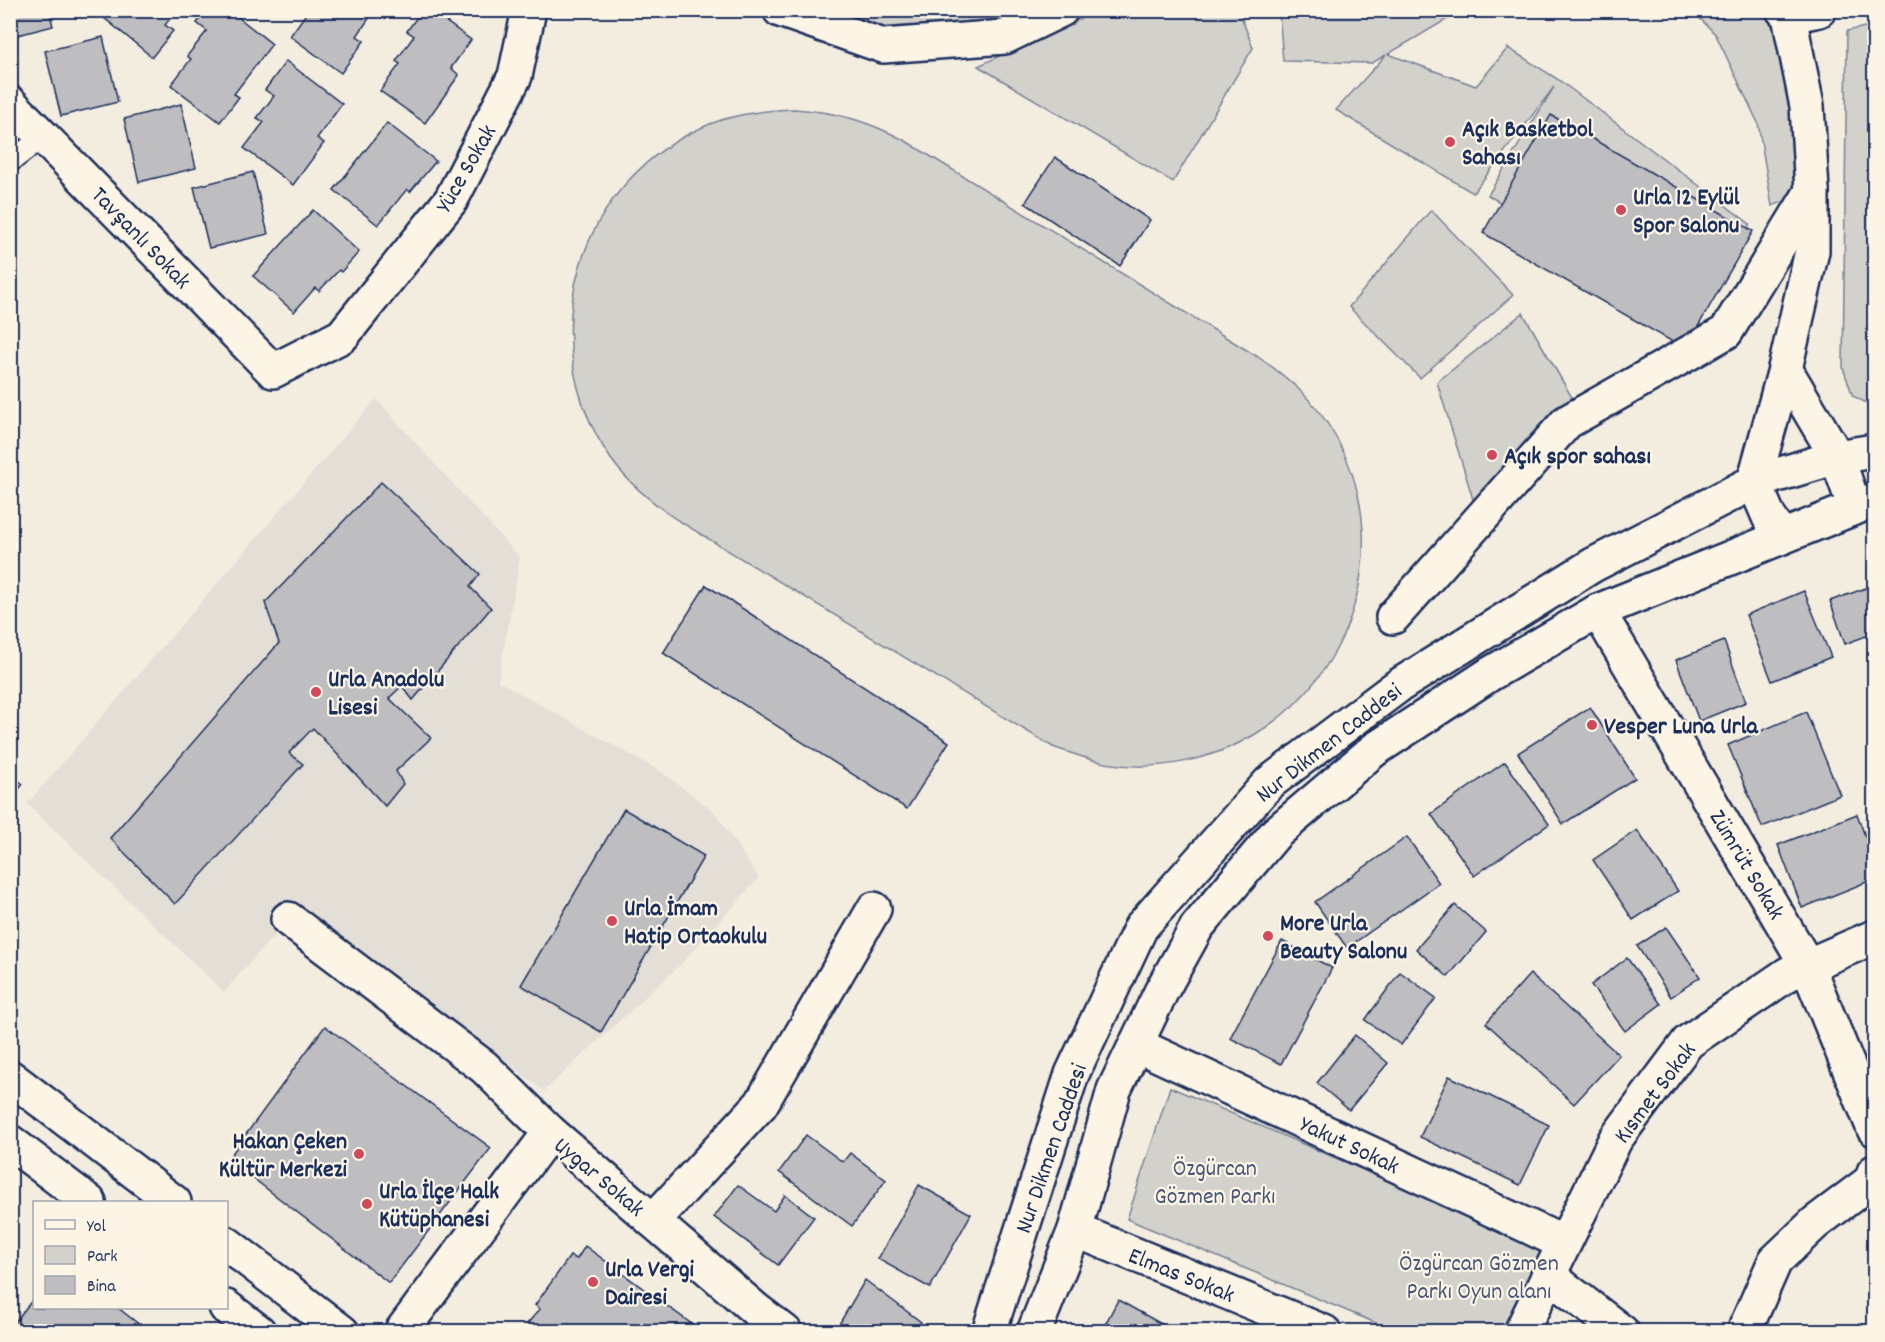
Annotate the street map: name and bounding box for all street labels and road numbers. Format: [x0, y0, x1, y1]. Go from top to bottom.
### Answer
street label: Yüce Sokak [429, 119, 507, 220]
street label: Tavşanlı Sokak [82, 180, 198, 298]
street label: Nur Dikmen Caddesi [1249, 676, 1410, 812]
street label: Zümrüt Sokak [1699, 804, 1792, 927]
street label: Kısmet Sokak [1607, 1036, 1706, 1152]
street label: Nur Dikmen Caddesi [1008, 1060, 1098, 1238]
street label: Yakut Sokak [1293, 1109, 1404, 1185]
street label: Uygar Sokak [545, 1130, 651, 1227]
street label: Elmas Sokak [1123, 1240, 1239, 1314]

